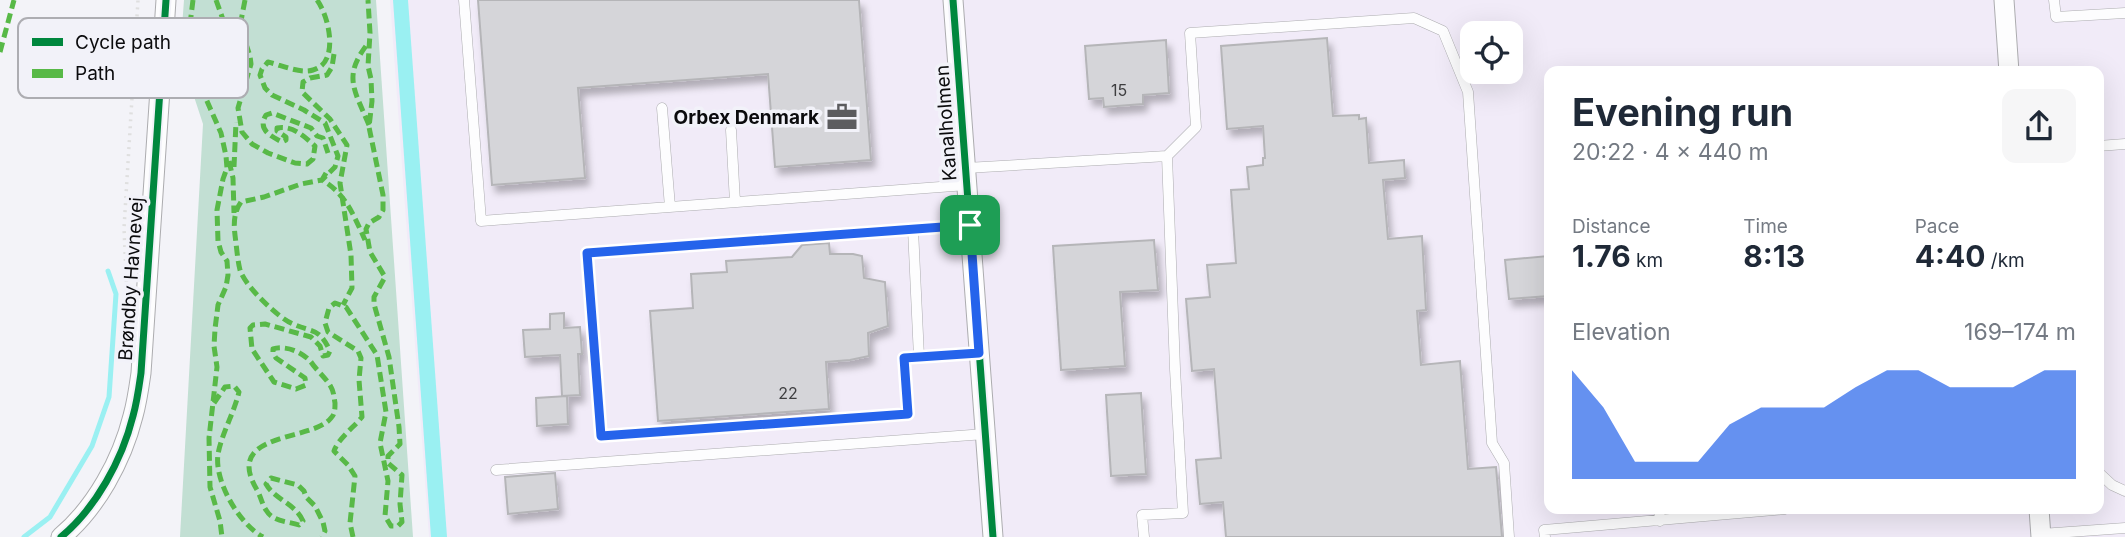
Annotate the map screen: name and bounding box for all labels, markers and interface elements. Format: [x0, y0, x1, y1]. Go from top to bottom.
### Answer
legend [18, 18, 248, 98]
map controls [1460, 21, 1523, 84]
button: locate [1460, 21, 1523, 84]
text: Cycle path [75, 31, 171, 54]
text: Path [75, 62, 115, 85]
street label: Kanalholmen [930, 64, 962, 182]
house number: 15 [1111, 80, 1127, 100]
text: Evening run [1572, 89, 1793, 135]
button: share [2002, 89, 2076, 163]
office icon: Orbex Denmark [825, 100, 859, 134]
place label: Orbex Denmark [674, 106, 819, 129]
text: 20:22 · 4 × 440 m [1572, 138, 1769, 166]
pin [940, 195, 1000, 255]
street label: Brøndby Havnevej [114, 196, 148, 362]
icon: arrive [951, 206, 989, 244]
text: Distance [1572, 215, 1650, 238]
text: Time [1743, 215, 1788, 238]
text: Pace [1915, 215, 1959, 238]
text: 1.76 [1572, 238, 1631, 274]
text: 8:13 [1743, 238, 1805, 274]
text: 4:40 [1915, 238, 1985, 274]
text: km [1631, 249, 1663, 272]
text: /km [1985, 249, 2025, 272]
text: Elevation [1572, 318, 1671, 346]
text: 169–174 m [1964, 318, 2076, 346]
house number: 22 [778, 383, 798, 403]

